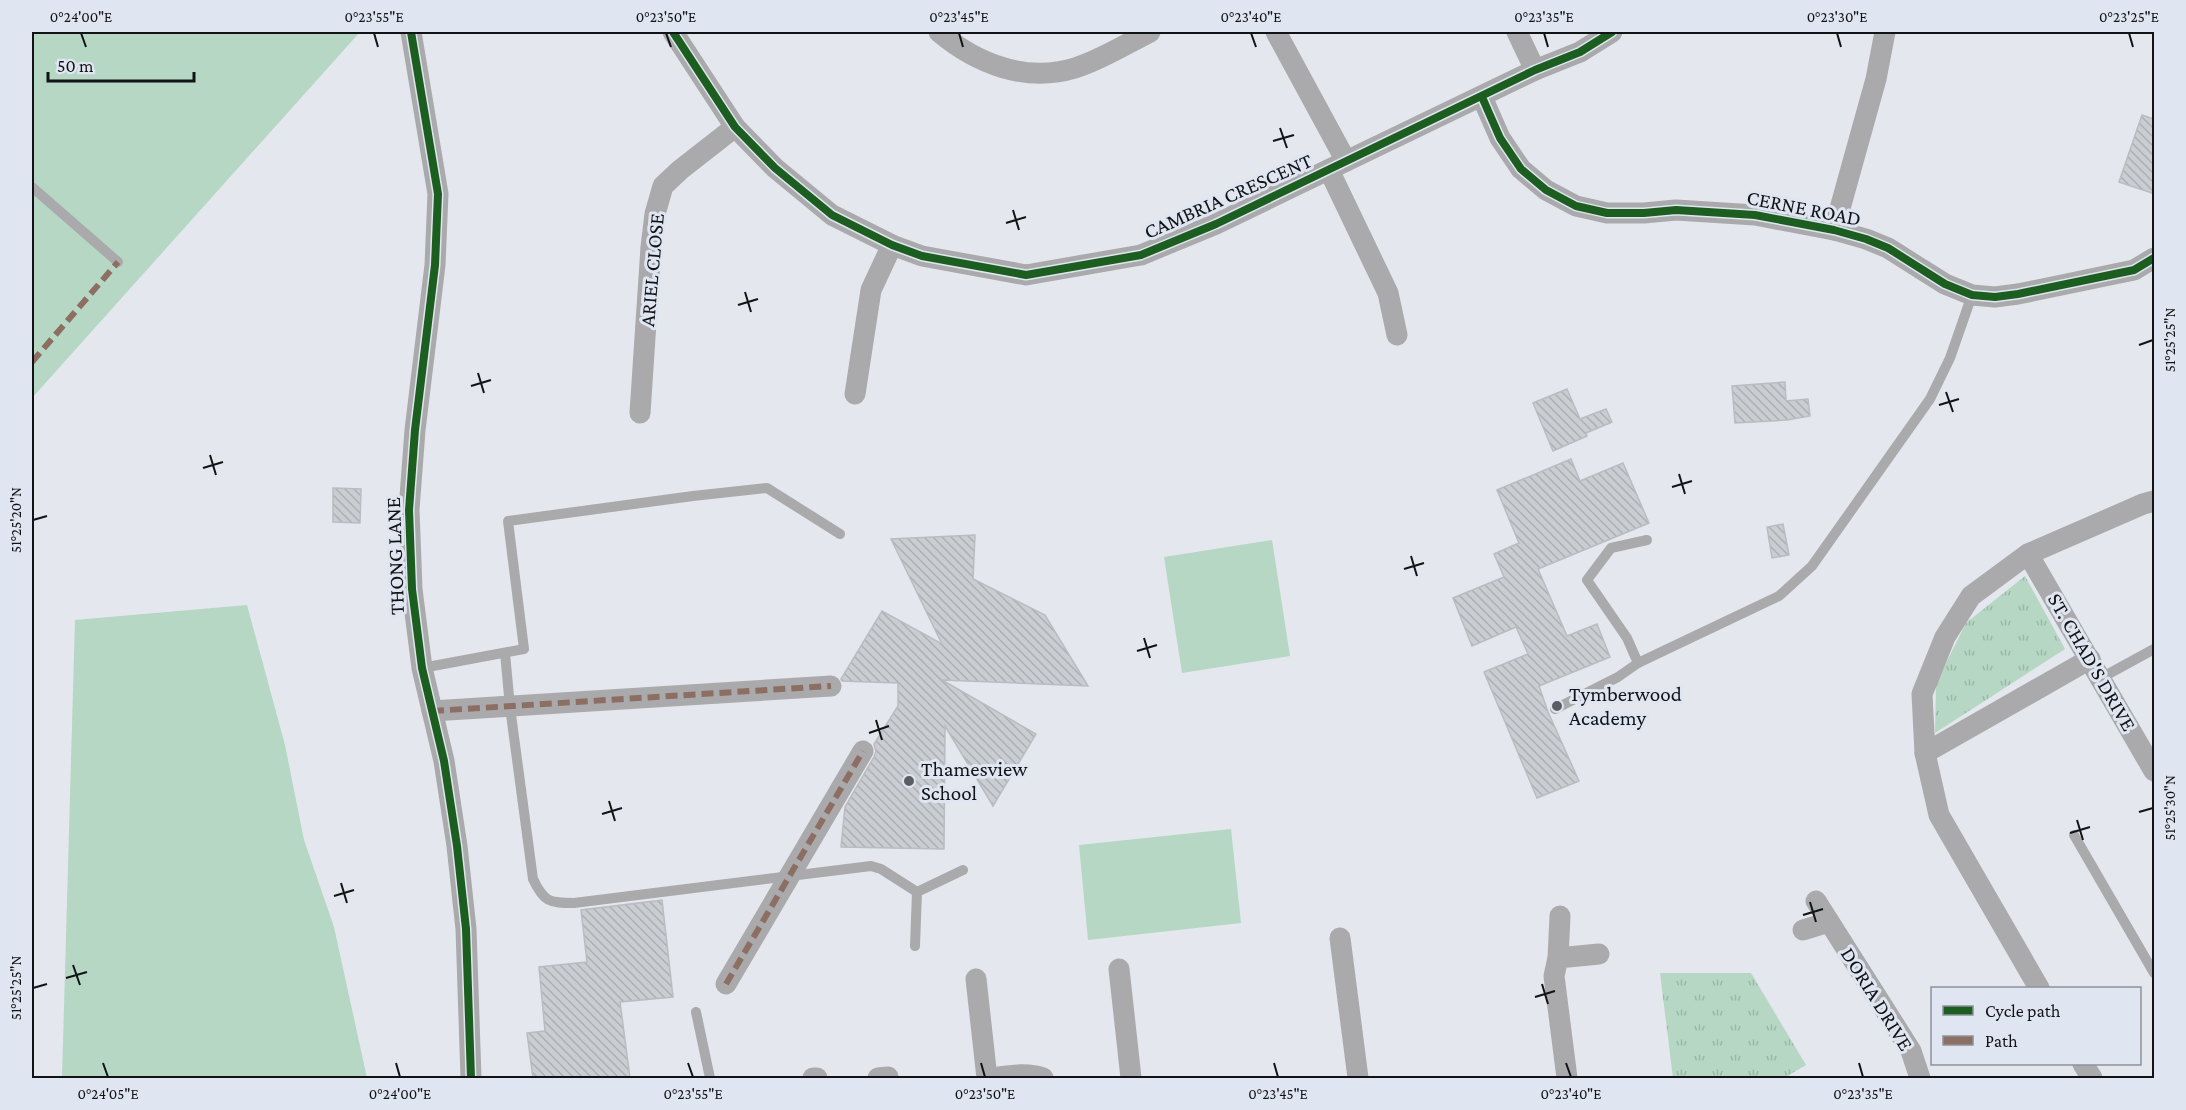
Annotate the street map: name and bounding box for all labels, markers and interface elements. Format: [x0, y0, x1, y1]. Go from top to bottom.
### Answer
text: 0°24'00"E [50, 9, 112, 25]
text: 0°23'55"E [344, 9, 404, 25]
text: 0°23'50"E [636, 9, 696, 25]
text: 0°23'45"E [929, 9, 989, 25]
text: 0°23'40"E [1221, 9, 1281, 25]
text: 0°23'35"E [1514, 9, 1574, 25]
text: 0°23'30"E [1807, 9, 1867, 25]
text: 0°23'25"E [2099, 9, 2159, 25]
scale bar [48, 45, 194, 83]
text: 50 m [57, 56, 94, 76]
street label: CAMBRIA CRESCENT [1140, 148, 1316, 244]
street label: CERNE ROAD [1745, 185, 1863, 231]
street label: ARIEL CLOSE [635, 212, 669, 328]
text: 51°25'25"N [2162, 308, 2178, 372]
text: 51°25'20"N [8, 487, 24, 553]
street label: THONG LANE [381, 497, 409, 615]
street label: ST. CHAD'S DRIVE [2043, 589, 2141, 735]
place label: Tymberwood Academy [1569, 682, 1682, 730]
marker: Tymberwood Academy [1550, 699, 1564, 713]
place label: Thamesview School [921, 757, 1028, 805]
marker: Thamesview School [902, 774, 916, 788]
text: 51°25'30"N [2162, 775, 2178, 841]
street label: DORIA DRIVE [1836, 943, 1918, 1055]
text: 51°25'25"N [8, 956, 24, 1020]
legend [1931, 987, 2141, 1065]
text: Cycle path [1985, 1001, 2061, 1021]
text: Path [1985, 1031, 2018, 1051]
text: 0°24'05"E [77, 1086, 139, 1102]
text: 0°24'00"E [369, 1086, 431, 1102]
text: 0°23'55"E [663, 1086, 723, 1102]
text: 0°23'50"E [955, 1086, 1015, 1102]
text: 0°23'45"E [1248, 1086, 1308, 1102]
text: 0°23'40"E [1541, 1086, 1601, 1102]
text: 0°23'35"E [1833, 1086, 1893, 1102]

